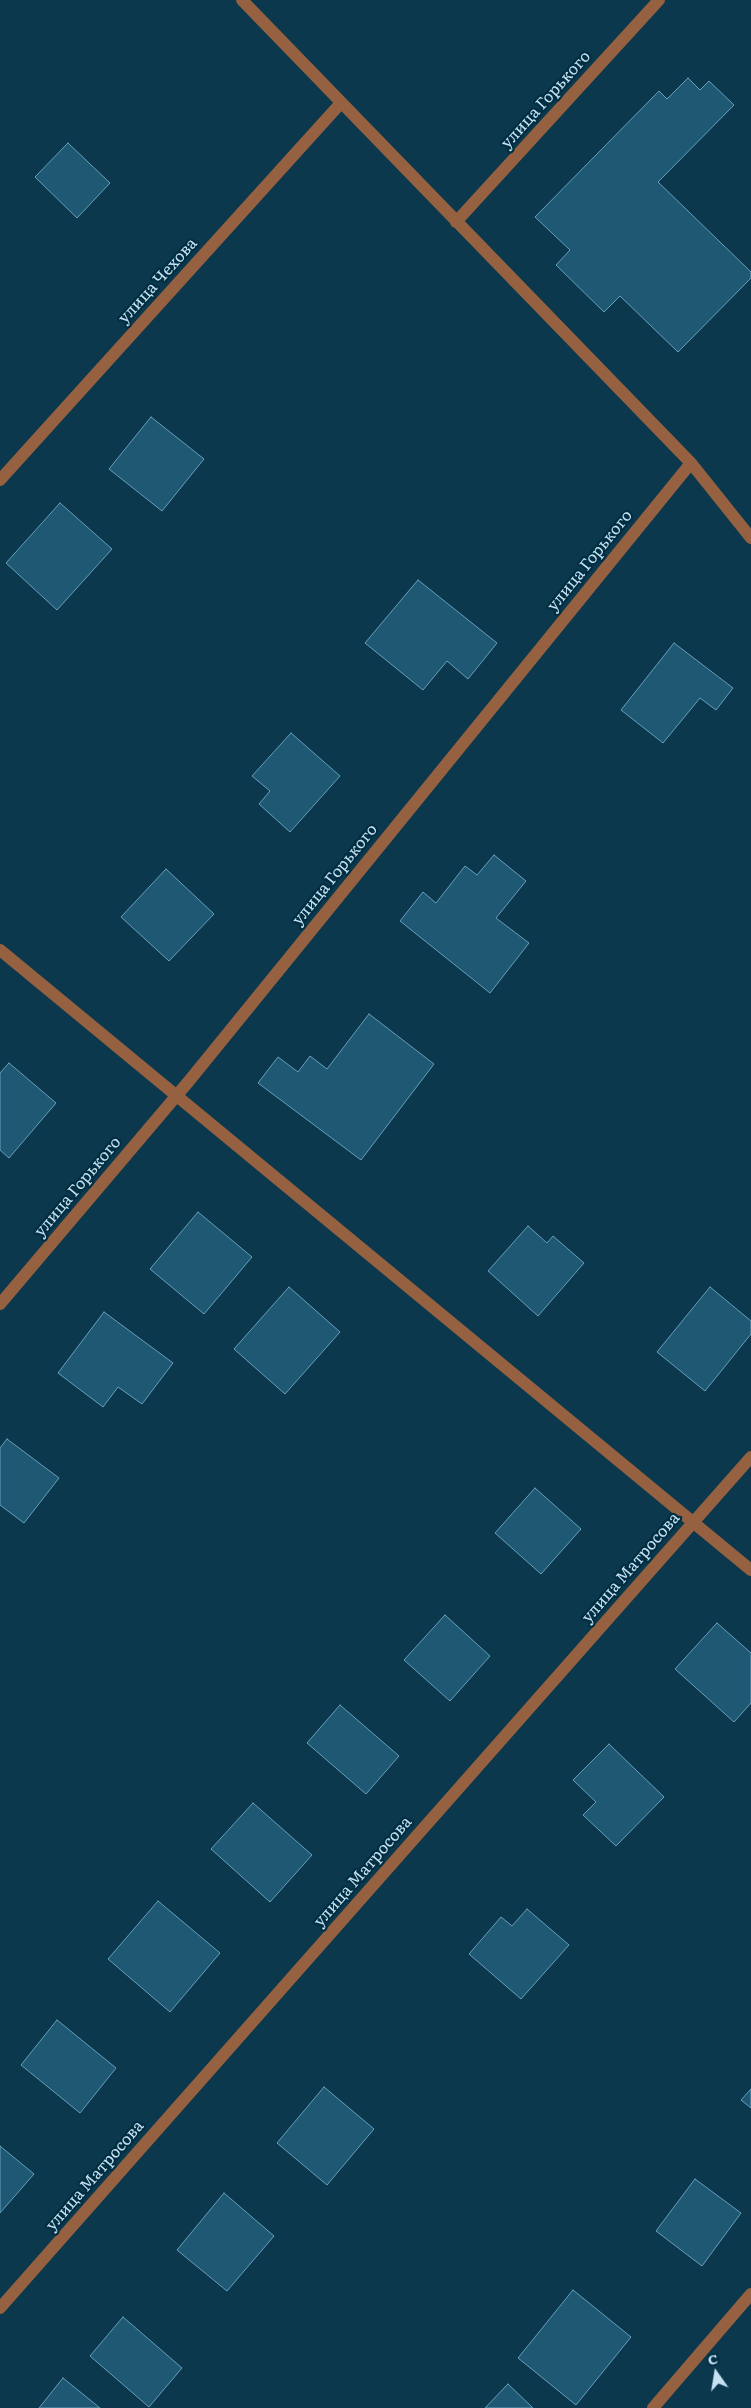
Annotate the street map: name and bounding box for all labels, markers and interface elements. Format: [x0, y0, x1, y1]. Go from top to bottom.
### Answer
street label: улица Горького [497, 47, 595, 153]
street label: улица Чехова [114, 234, 202, 328]
street label: улица Горького [543, 507, 637, 615]
street label: улица Горького [288, 821, 382, 929]
street label: улица Горького [31, 1133, 125, 1241]
street label: улица Матросова [578, 1509, 684, 1627]
street label: улица Матросова [310, 1813, 416, 1931]
street label: улица Матросова [42, 2117, 148, 2235]
north arrow [691, 2348, 741, 2398]
text: С [706, 2348, 720, 2369]

